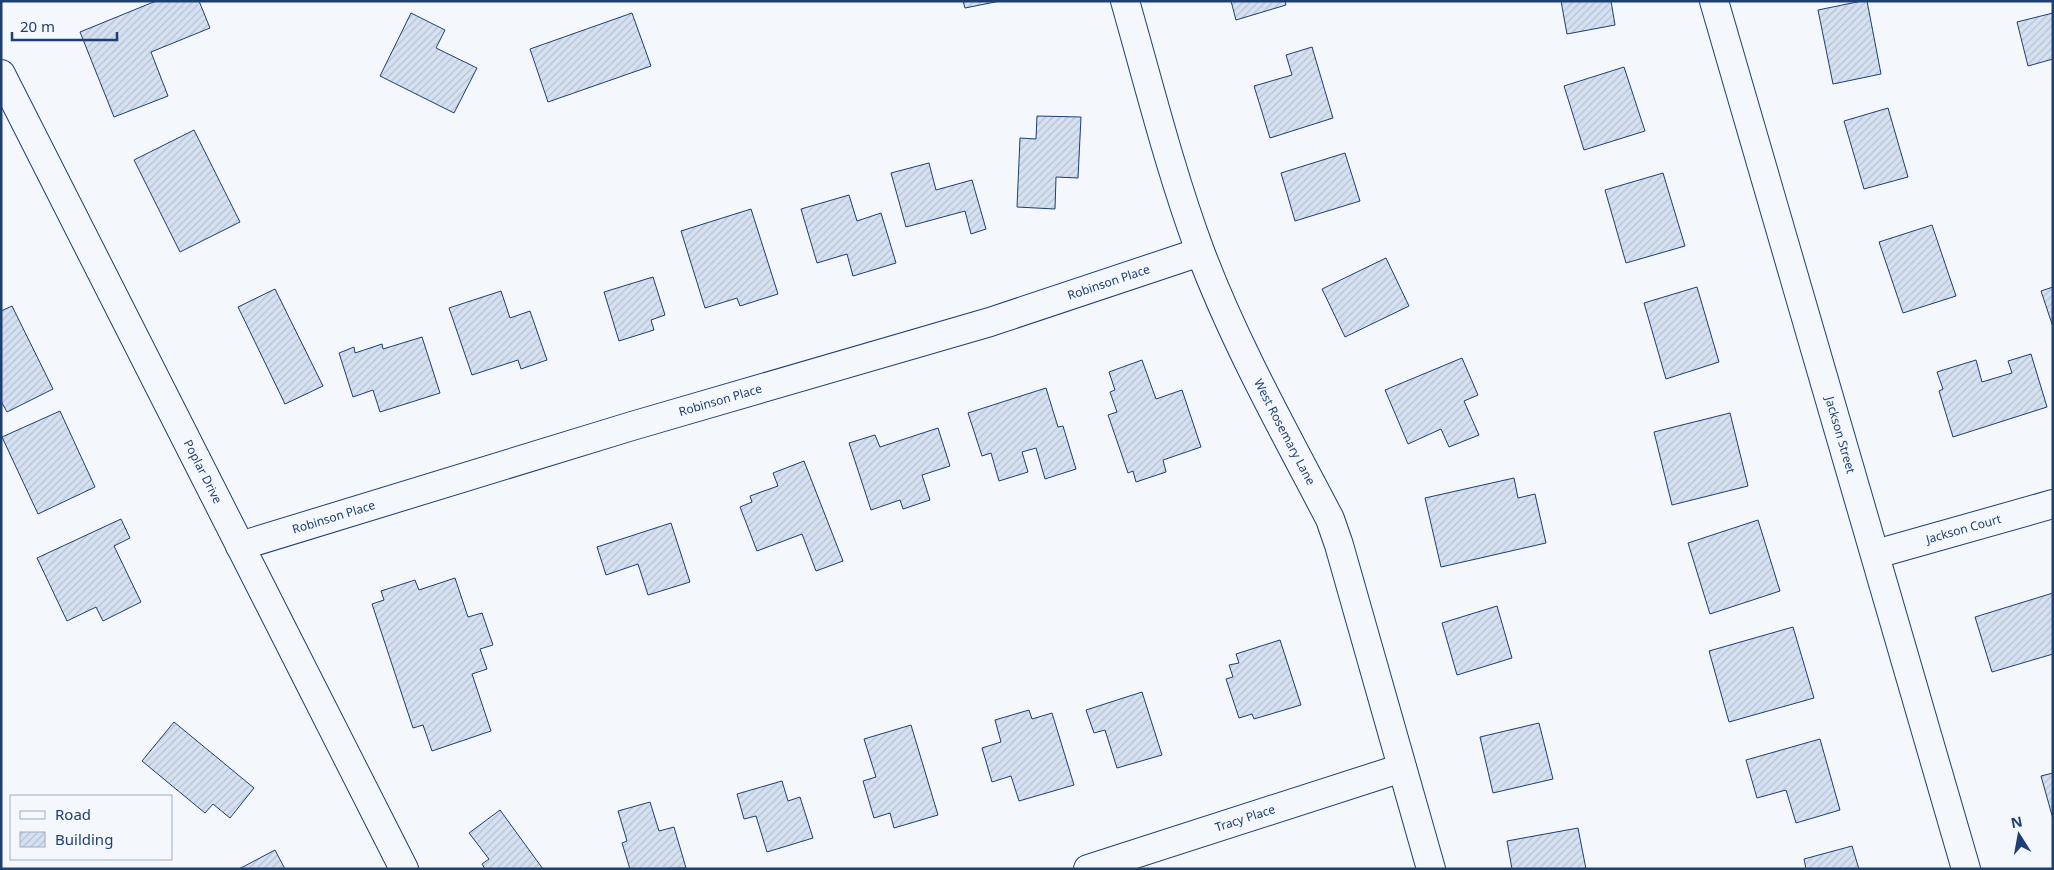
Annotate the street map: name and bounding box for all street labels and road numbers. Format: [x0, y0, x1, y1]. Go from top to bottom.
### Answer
street label: Robinson Place [1065, 260, 1152, 304]
street label: West Rosemary Lane [1250, 376, 1320, 488]
street label: Robinson Place [677, 380, 764, 420]
street label: Jackson Street [1821, 394, 1860, 476]
street label: Poplar Drive [180, 437, 227, 507]
street label: Robinson Place [290, 496, 377, 538]
street label: Jackson Court [1923, 510, 2004, 548]
street label: Tracy Place [1213, 800, 1277, 836]

